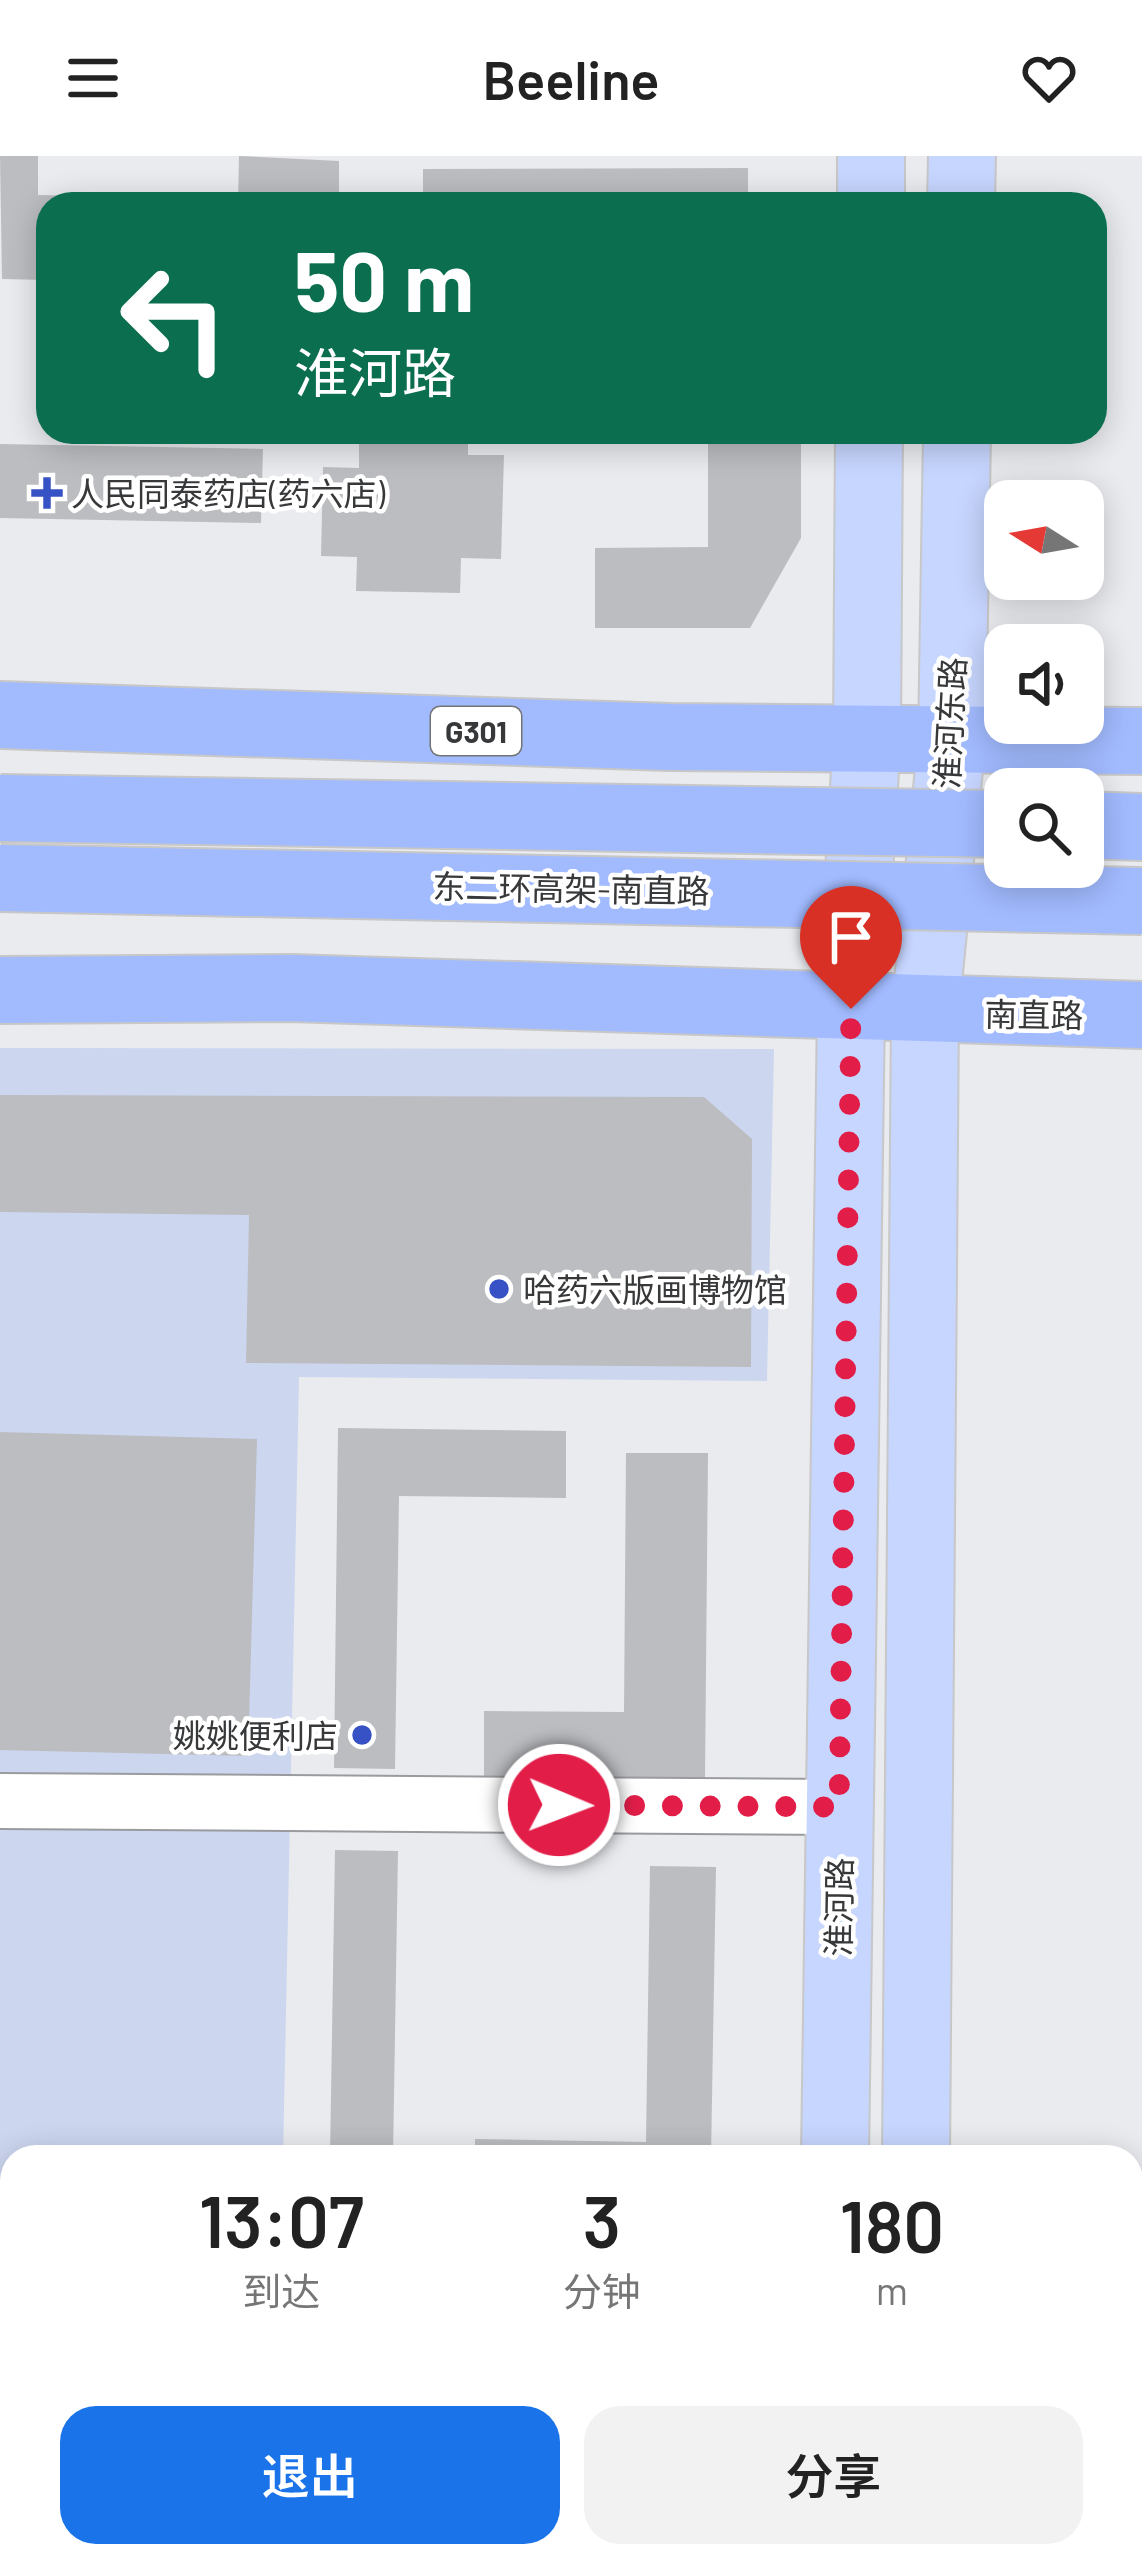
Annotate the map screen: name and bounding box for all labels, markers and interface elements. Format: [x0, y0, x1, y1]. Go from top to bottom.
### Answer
icon: menu [60, 45, 126, 111]
icon: heart [1016, 45, 1082, 111]
text: Beeline [482, 46, 660, 111]
text: 50 m [294, 228, 474, 329]
icon: left [96, 240, 252, 396]
text: 淮河路 [294, 339, 456, 404]
place label: 人民同泰药店(药六店) [71, 473, 386, 513]
marker: 人民同泰药店(药六店) [34, 480, 60, 506]
north arrow [984, 480, 1104, 600]
map controls [984, 480, 1104, 888]
button: sound [984, 624, 1104, 744]
street label: 淮河东路 [926, 656, 972, 790]
road number: G301 [431, 707, 521, 755]
button: search [984, 768, 1104, 888]
street label: 东二环高架-南直路 [432, 866, 710, 910]
pin [800, 886, 902, 1009]
icon: arrive [818, 904, 884, 970]
street label: 南直路 [984, 993, 1084, 1035]
place label: 哈药六版画博物馆 [523, 1269, 787, 1309]
marker: 哈药六版画博物馆 [486, 1276, 512, 1302]
place label: 姚姚便利店 [173, 1715, 338, 1755]
marker: 姚姚便利店 [349, 1722, 375, 1748]
position arrow [496, 1742, 622, 1868]
street label: 淮河路 [817, 1857, 859, 1957]
text: 13:07 [199, 2176, 364, 2262]
text: 3 [583, 2176, 621, 2262]
text: 180 [840, 2181, 944, 2267]
text: m [876, 2266, 908, 2313]
text: 到达 [242, 2267, 320, 2314]
text: 分钟 [563, 2267, 641, 2314]
button: 退出 [60, 2406, 560, 2544]
button: 分享 [584, 2406, 1083, 2544]

